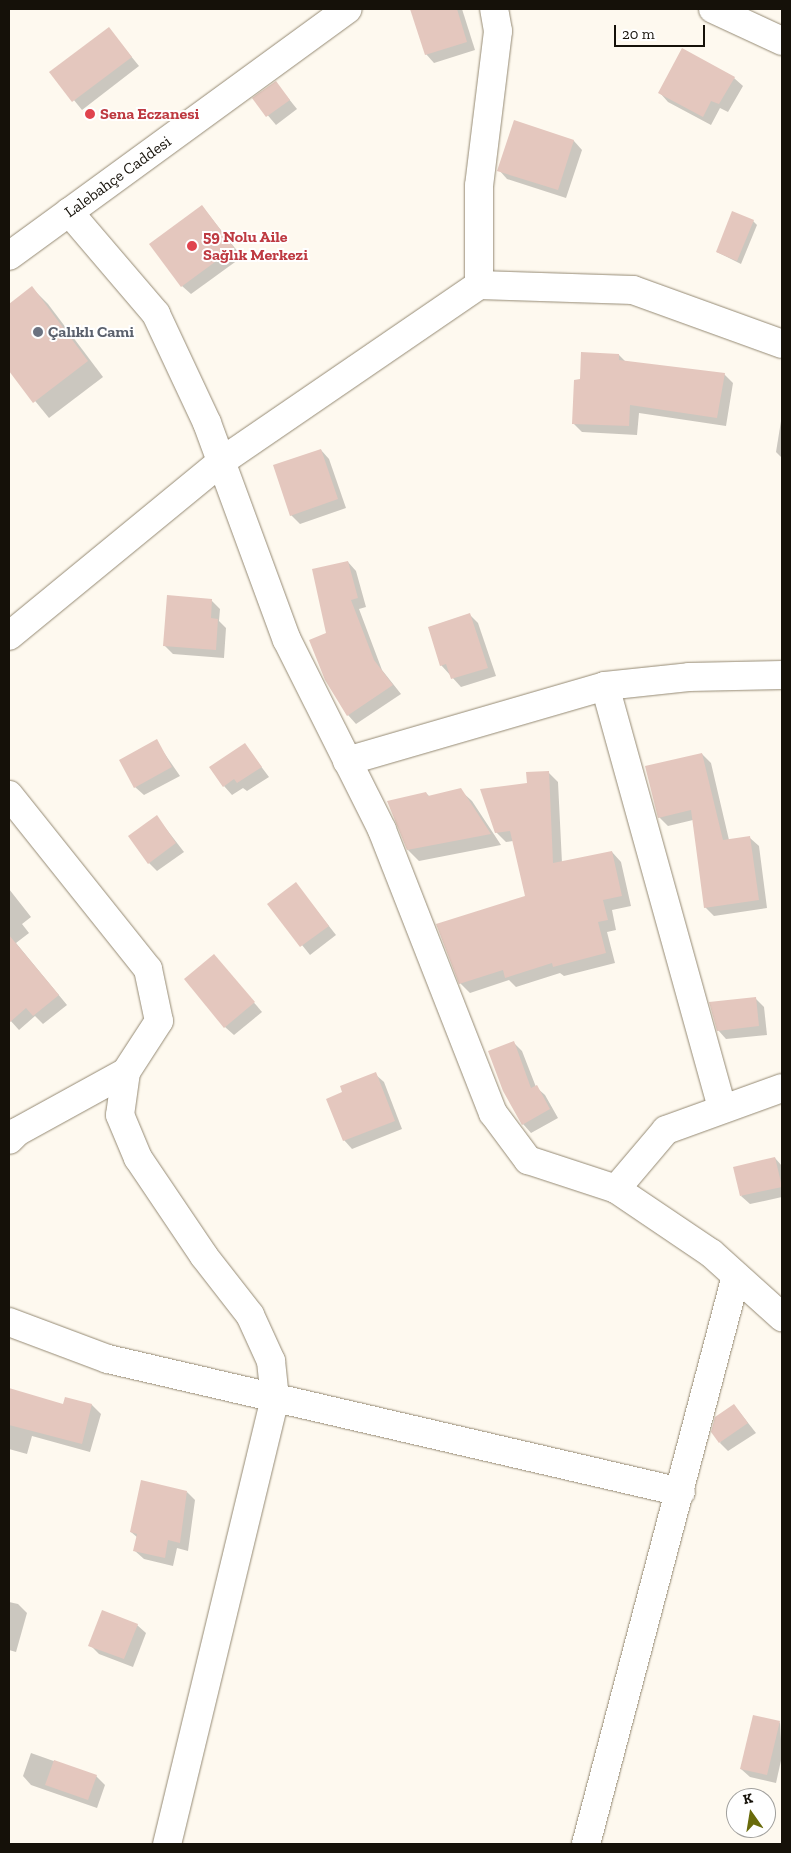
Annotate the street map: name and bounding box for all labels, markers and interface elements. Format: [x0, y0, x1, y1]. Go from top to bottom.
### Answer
scale bar [616, 15, 707, 47]
text: 20 m [622, 25, 655, 43]
place label: Sena Eczanesi [100, 104, 199, 124]
marker: Sena Eczanesi [84, 108, 96, 120]
street label: Lalebahçe Caddesi [61, 132, 175, 222]
place label: 59 Nolu Aile Sağlık Merkezi [203, 227, 308, 265]
marker: 59 Nolu Aile Sağlık Merkezi [185, 239, 199, 253]
place label: Çalıklı Cami [48, 322, 134, 342]
marker: Çalıklı Cami [32, 326, 44, 338]
north arrow [726, 1788, 776, 1838]
text: K [741, 1790, 754, 1808]

